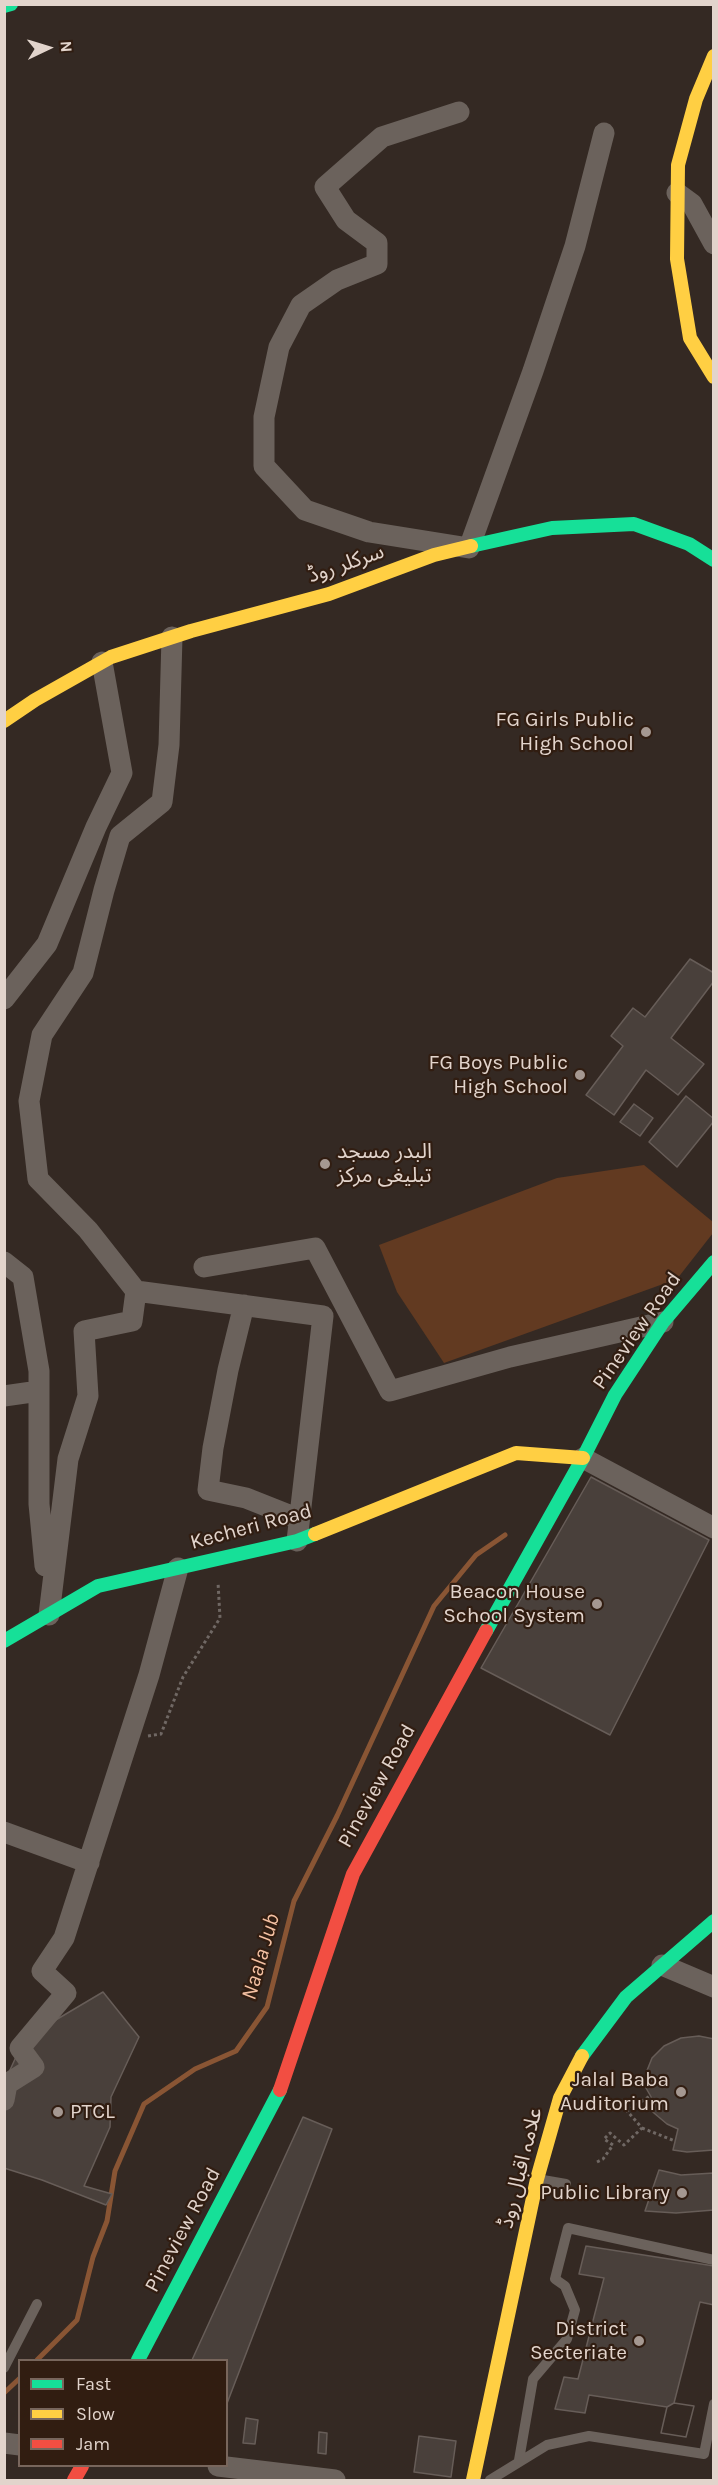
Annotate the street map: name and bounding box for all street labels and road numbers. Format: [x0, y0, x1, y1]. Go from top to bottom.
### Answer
street label: سرکلر روڈ [304, 539, 388, 589]
street label: Pineview Road [587, 1267, 687, 1395]
street label: Kecheri Road [187, 1499, 315, 1555]
street label: Pineview Road [333, 1720, 421, 1852]
street label: علامہ اقبال روڈ [494, 2105, 548, 2231]
street label: Pineview Road [140, 2163, 226, 2297]

